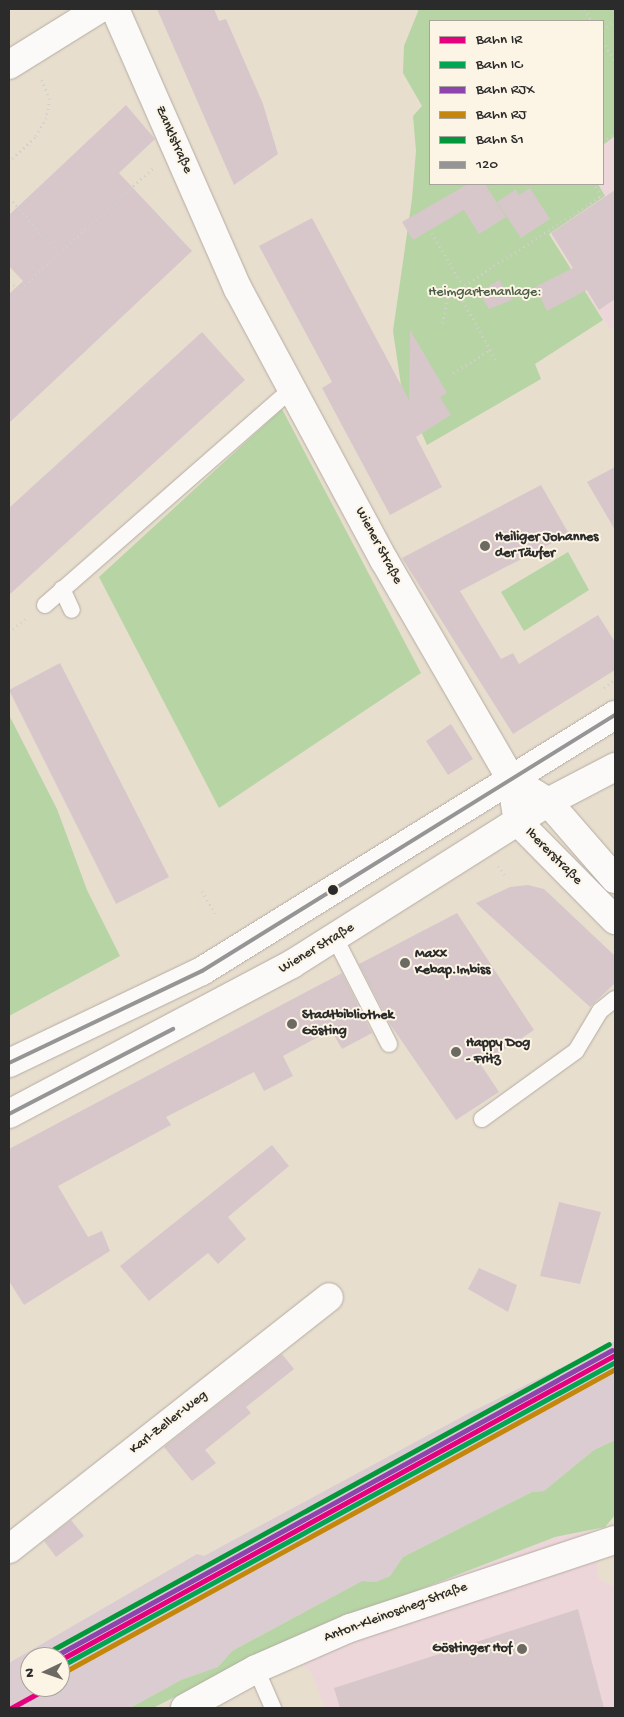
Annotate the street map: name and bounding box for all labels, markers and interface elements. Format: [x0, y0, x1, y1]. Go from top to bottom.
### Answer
legend [429, 20, 604, 185]
text: Bahn IR [476, 31, 522, 49]
text: Bahn IC [476, 56, 522, 74]
text: Bahn RJX [476, 81, 534, 99]
street label: Zanklstraße [151, 104, 195, 176]
text: Bahn RJ [476, 106, 527, 124]
text: Bahn S1 [476, 131, 524, 149]
text: 120 [476, 156, 498, 174]
park label: Heimgartenanlage: [428, 285, 542, 301]
street label: Wiener Straße [351, 505, 405, 587]
place label: Heiliger Johannes der Täufer [495, 530, 598, 562]
marker: Heiliger Johannes der Täufer [479, 540, 491, 552]
street label: Ibererstraße [521, 825, 585, 889]
unlabelled marker [328, 885, 338, 895]
street label: Wiener Straße [276, 920, 358, 978]
place label: Maxx Kebap.Imbiss [415, 947, 490, 980]
marker: Maxx Kebap.Imbiss [399, 957, 411, 969]
place label: Stadtbibliothek Gösting [302, 1008, 394, 1040]
marker: Stadtbibliothek Gösting [286, 1018, 298, 1030]
place label: Happy Dog - Fritz [466, 1036, 530, 1068]
marker: Happy Dog - Fritz [450, 1046, 462, 1058]
street label: Karl-Zeller-Weg [127, 1387, 211, 1459]
street label: Anton-Kleinoscheg-Straße [322, 1579, 470, 1647]
place label: Göstinger Hof [432, 1641, 512, 1657]
marker: Göstinger Hof [516, 1643, 528, 1655]
north arrow [20, 1647, 70, 1697]
text: N [22, 1668, 39, 1678]

